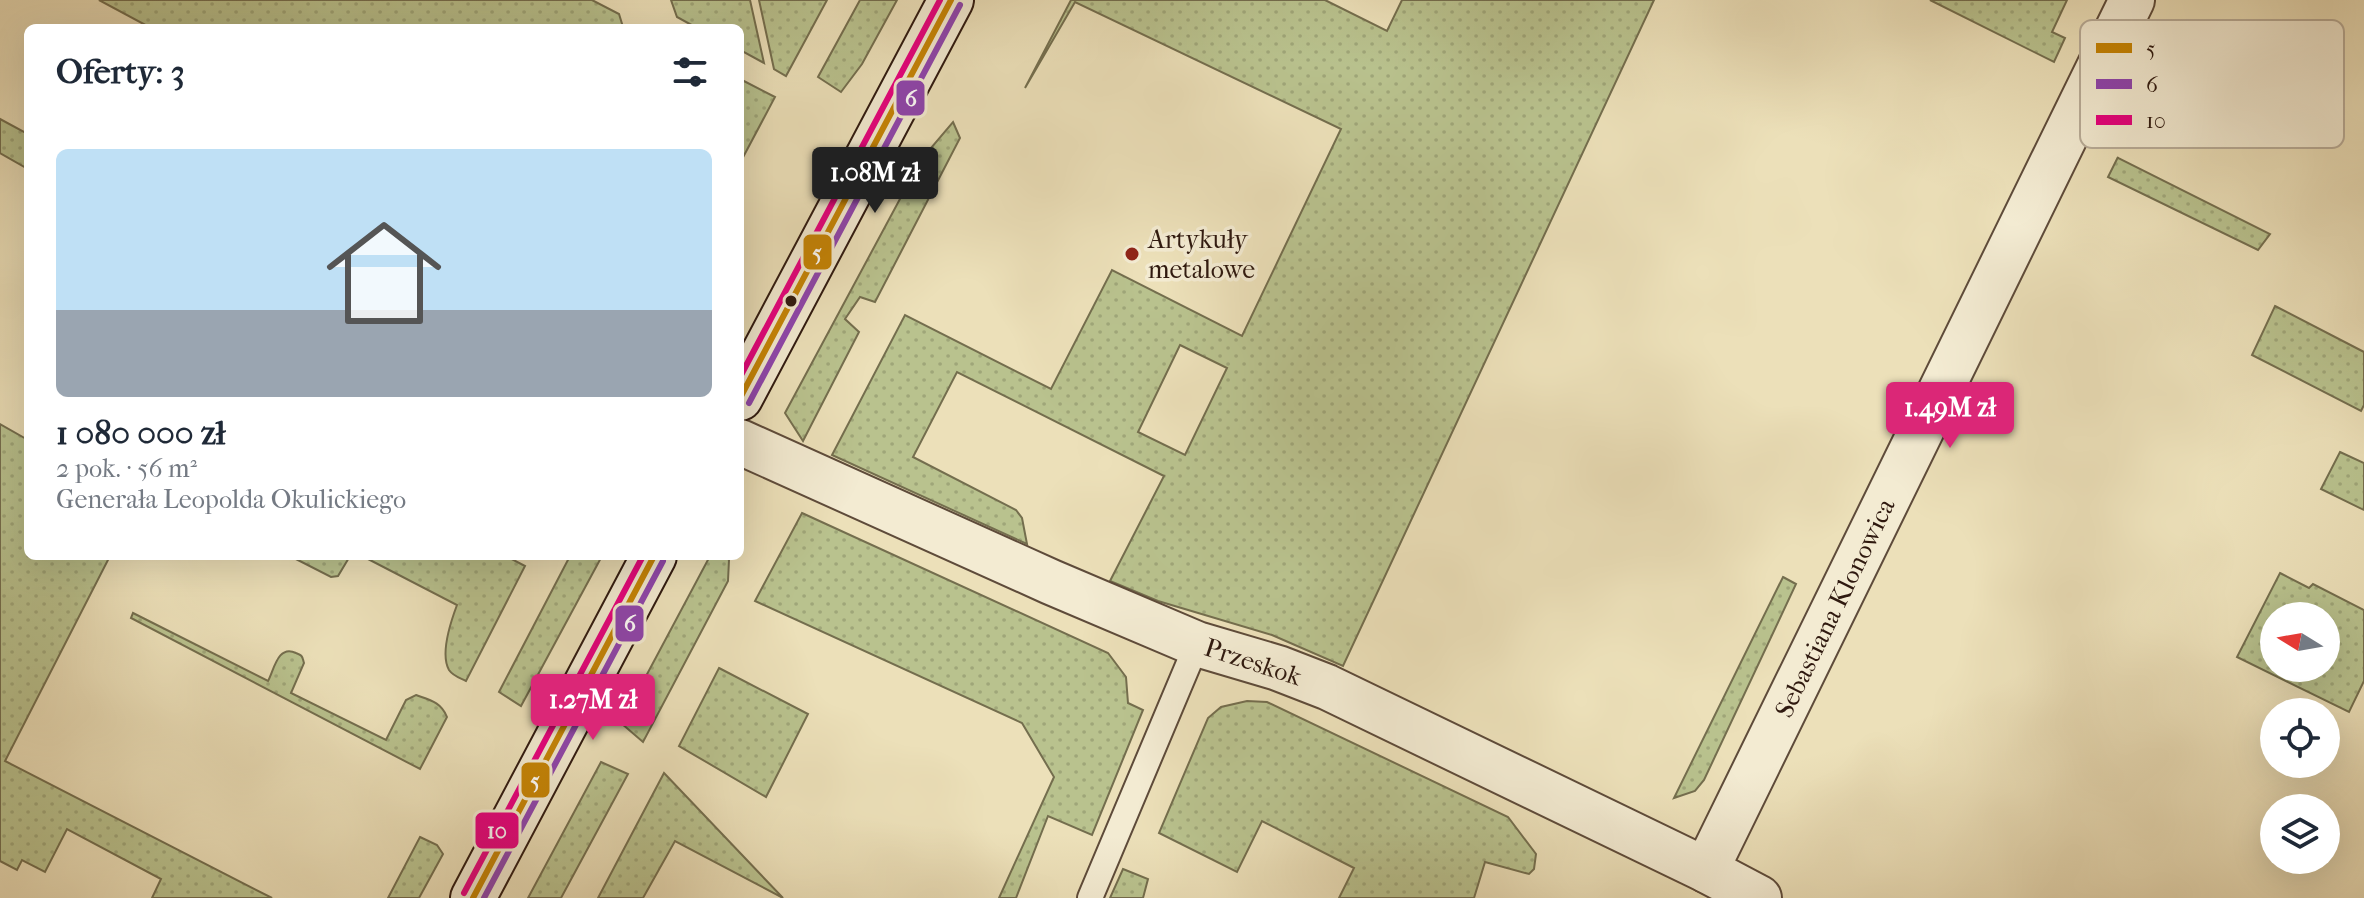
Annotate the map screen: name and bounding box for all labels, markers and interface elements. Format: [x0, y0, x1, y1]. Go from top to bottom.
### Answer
legend [2080, 20, 2344, 148]
text: 5 [2146, 36, 2156, 62]
icon: filters [668, 50, 712, 94]
text: Oferty: 3 [56, 52, 185, 92]
text: 6 [2146, 72, 2158, 98]
line badge: 6 [895, 79, 926, 117]
text: 6 [905, 86, 918, 112]
text: 10 [2146, 108, 2166, 134]
pin: 1.08M zł [792, 147, 958, 215]
text: 1.08M zł [830, 157, 920, 188]
icon: home [312, 201, 456, 345]
place label: Artykuły metalowe [1147, 224, 1255, 285]
line badge: 5 [802, 233, 833, 271]
text: 5 [812, 240, 822, 266]
marker: Artykuły metalowe [1123, 245, 1141, 263]
unlabelled marker [783, 293, 799, 309]
pin: 1.49M zł [1867, 382, 2033, 450]
text: 1.49M zł [1904, 392, 1996, 423]
text: 1 080 000 zł [56, 413, 225, 453]
text: 2 pok. · 56 m² [56, 453, 197, 484]
text: Generała Leopolda Okulickiego [56, 484, 406, 515]
street label: Sebastiana Klonowica [1768, 492, 1902, 723]
north arrow [2260, 602, 2340, 682]
map controls [2260, 602, 2340, 874]
line badge: 6 [614, 604, 645, 643]
text: 6 [624, 611, 637, 637]
street label: Przeskok [1201, 632, 1306, 692]
pin: 1.27M zł [510, 674, 676, 742]
text: 1.27M zł [549, 684, 637, 715]
button: locate [2260, 698, 2340, 778]
line badge: 5 [520, 761, 551, 799]
text: 5 [530, 768, 540, 794]
button: layers [2260, 794, 2340, 874]
line badge: 10 [474, 811, 520, 850]
text: 10 [487, 818, 507, 844]

